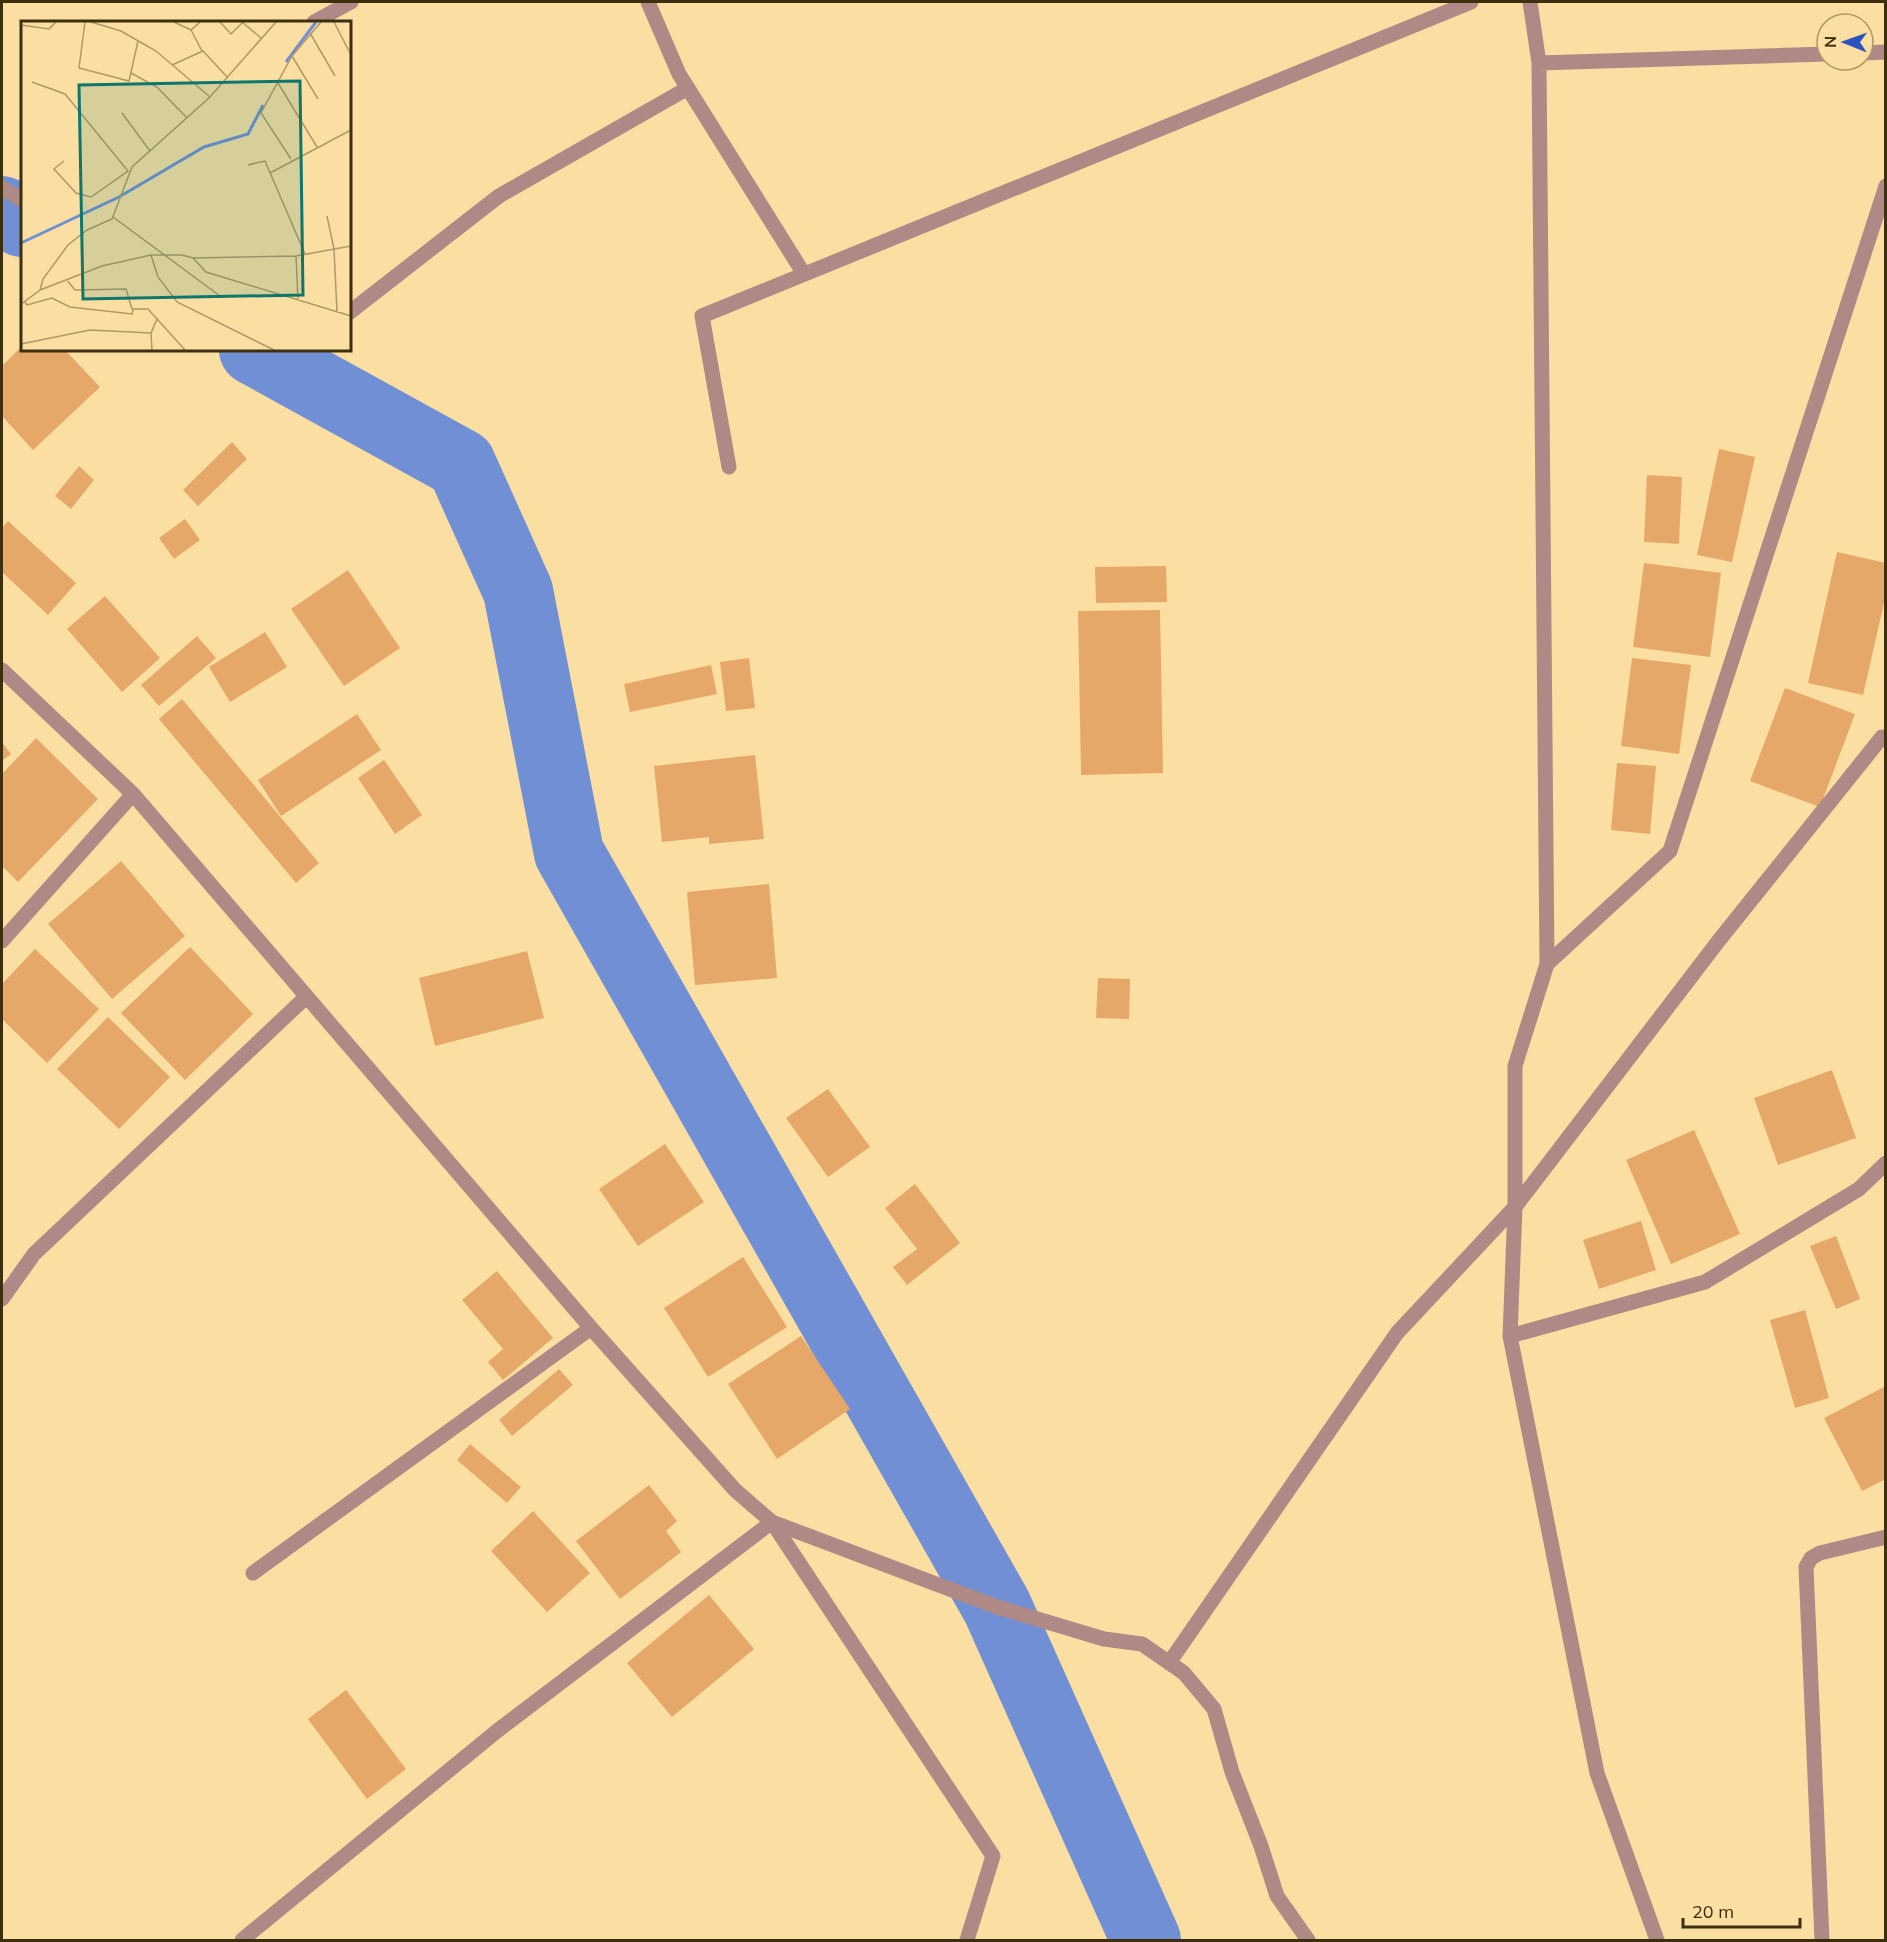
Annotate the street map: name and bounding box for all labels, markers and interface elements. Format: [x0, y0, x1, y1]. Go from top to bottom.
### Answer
north arrow [1815, 12, 1875, 72]
inset map [21, 21, 351, 351]
text: N [1820, 36, 1840, 48]
scale bar [1683, 1891, 1800, 1929]
text: 20 m [1692, 1900, 1734, 1923]

